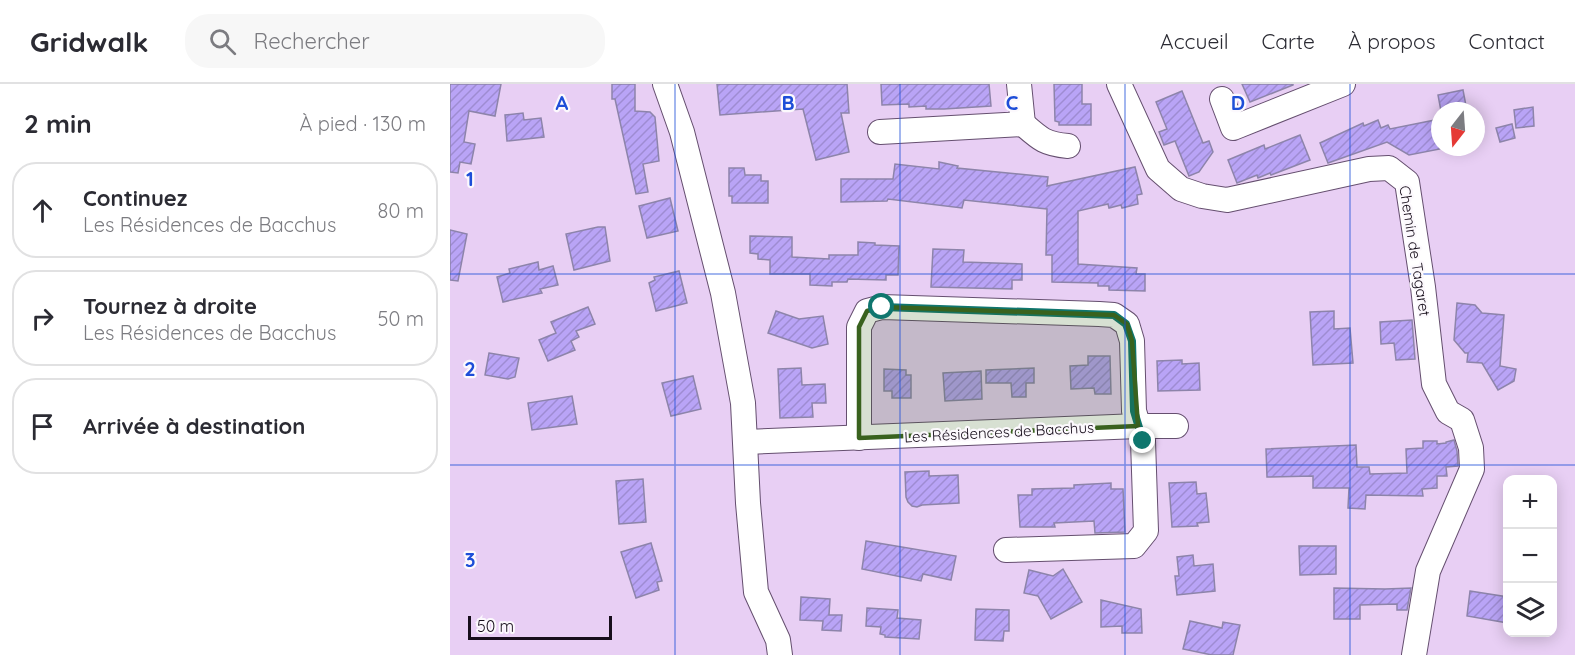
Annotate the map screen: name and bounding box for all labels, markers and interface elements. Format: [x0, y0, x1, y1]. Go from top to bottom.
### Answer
search box [185, 14, 605, 68]
text: Gridwalk [30, 24, 149, 59]
icon: search [206, 25, 239, 58]
text: Rechercher [254, 27, 370, 55]
text: Accueil [1160, 28, 1229, 54]
text: Carte [1262, 28, 1315, 54]
text: À propos [1348, 28, 1436, 54]
text: Contact [1469, 28, 1545, 54]
text: A [556, 90, 569, 115]
text: B [781, 90, 795, 115]
text: C [1006, 90, 1019, 115]
text: D [1231, 90, 1245, 115]
north arrow [1431, 102, 1485, 156]
text: 2 min [24, 107, 92, 140]
text: À pied · 130 m [299, 111, 426, 136]
text: 1 [466, 166, 474, 191]
text: Continuez [83, 184, 187, 212]
street label: Chemin de Tagaret [1395, 184, 1435, 318]
icon: ahead [26, 194, 59, 227]
text: 80 m [378, 198, 424, 223]
text: Les Résidences de Bacchus [83, 212, 336, 237]
text: Tournez à droite [83, 292, 257, 320]
route start [868, 293, 894, 319]
icon: right [26, 302, 59, 335]
text: 50 m [378, 306, 424, 331]
text: Les Résidences de Bacchus [83, 320, 336, 345]
text: 2 [464, 356, 476, 381]
icon: arrive [26, 410, 59, 443]
text: Arrivée à destination [83, 412, 305, 440]
street label: Les Résidences de Bacchus [904, 418, 1094, 446]
route end [1129, 427, 1155, 453]
map controls [1503, 475, 1557, 637]
button: + [1503, 475, 1557, 529]
button: − [1503, 529, 1557, 583]
text: 3 [465, 547, 475, 572]
button: layers [1503, 583, 1557, 637]
scale bar [468, 613, 612, 640]
text: 50 m [477, 616, 514, 636]

